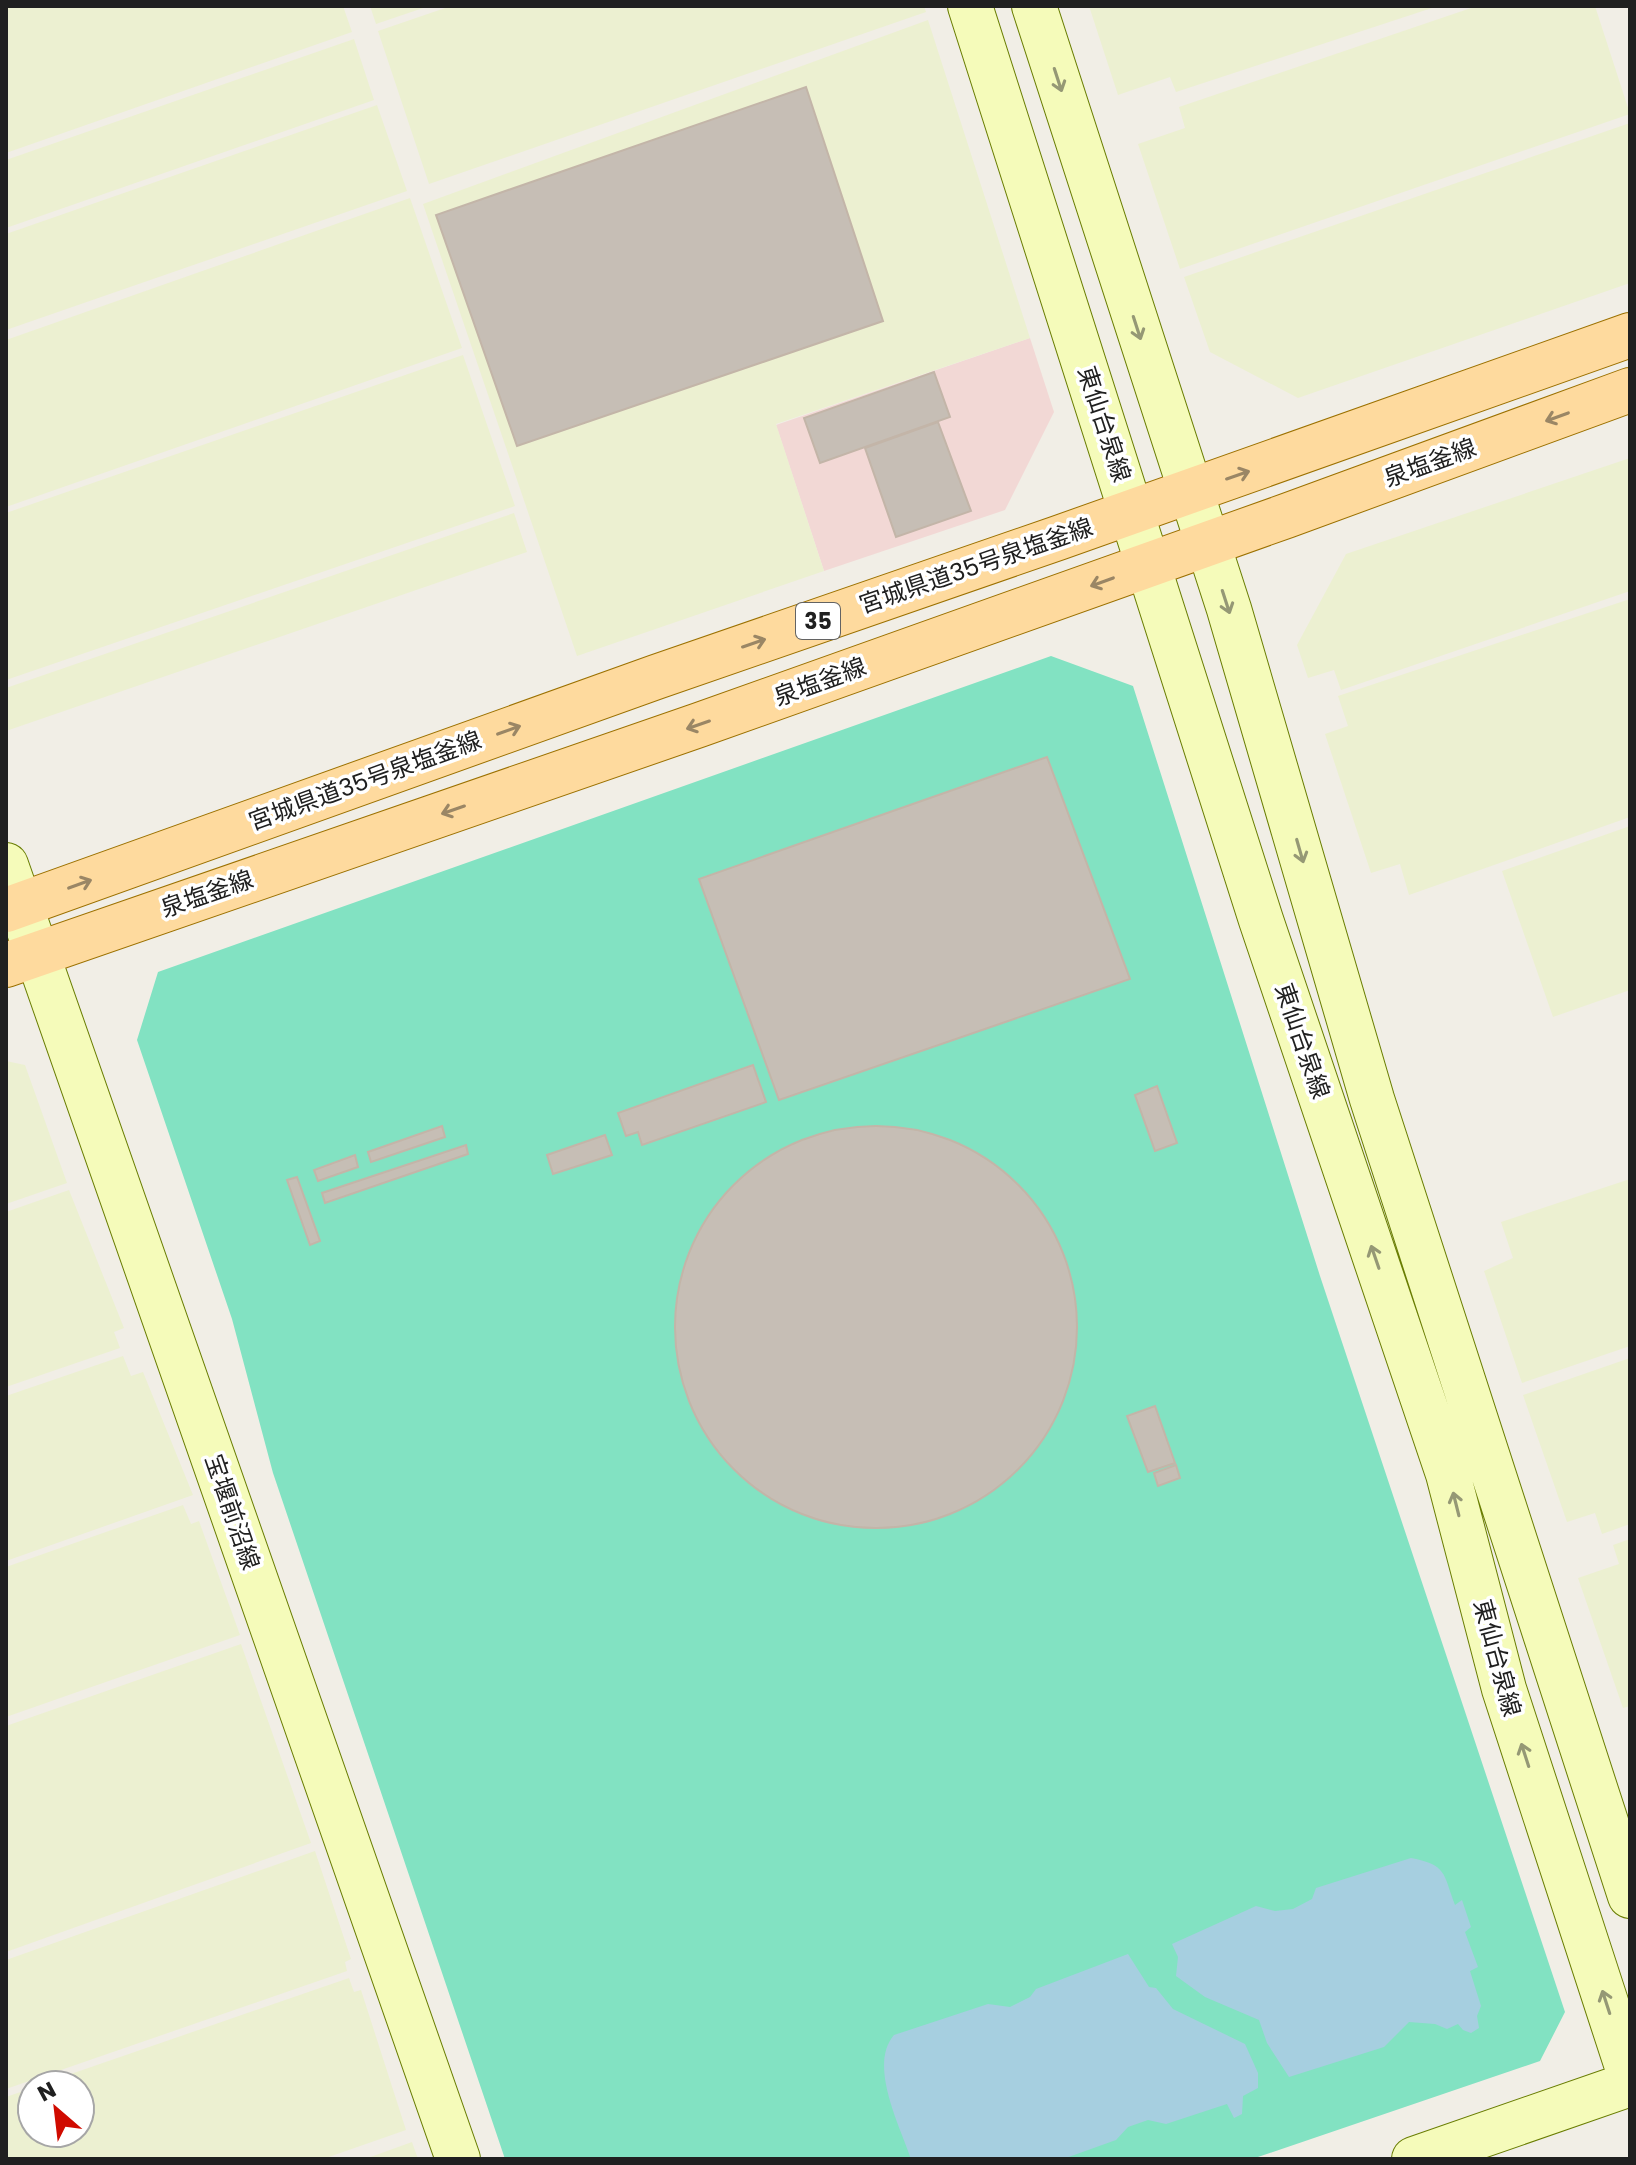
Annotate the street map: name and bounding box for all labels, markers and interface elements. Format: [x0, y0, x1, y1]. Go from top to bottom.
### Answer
one-way arrow [1051, 67, 1066, 93]
one-way arrow [1131, 315, 1145, 340]
street label: 東仙台泉線 [1070, 362, 1139, 486]
one-way arrow [1545, 411, 1570, 425]
street label: 泉塩釜線 [1379, 431, 1481, 494]
one-way arrow [1225, 467, 1250, 482]
street label: 宮城県道35号泉塩釜線 [855, 510, 1097, 621]
one-way arrow [1089, 575, 1114, 590]
one-way arrow [1220, 589, 1235, 614]
road number: 35 [796, 603, 840, 639]
one-way arrow [741, 635, 766, 650]
street label: 泉塩釜線 [769, 650, 871, 713]
one-way arrow [686, 718, 711, 733]
one-way arrow [496, 721, 521, 736]
street label: 宮城県道35号泉塩釜線 [244, 723, 486, 838]
one-way arrow [440, 803, 465, 818]
one-way arrow [1293, 838, 1308, 864]
street label: 泉塩釜線 [156, 862, 258, 925]
one-way arrow [67, 875, 92, 890]
street label: 東仙台泉線 [1267, 979, 1338, 1103]
one-way arrow [1366, 1245, 1381, 1270]
street label: 宝堰前沼線 [197, 1450, 268, 1574]
one-way arrow [1448, 1491, 1463, 1517]
street label: 東仙台泉線 [1466, 1596, 1529, 1720]
one-way arrow [1517, 1742, 1532, 1768]
one-way arrow [1597, 1989, 1612, 2014]
north arrow [16, 2069, 96, 2149]
text: N [32, 2074, 61, 2109]

